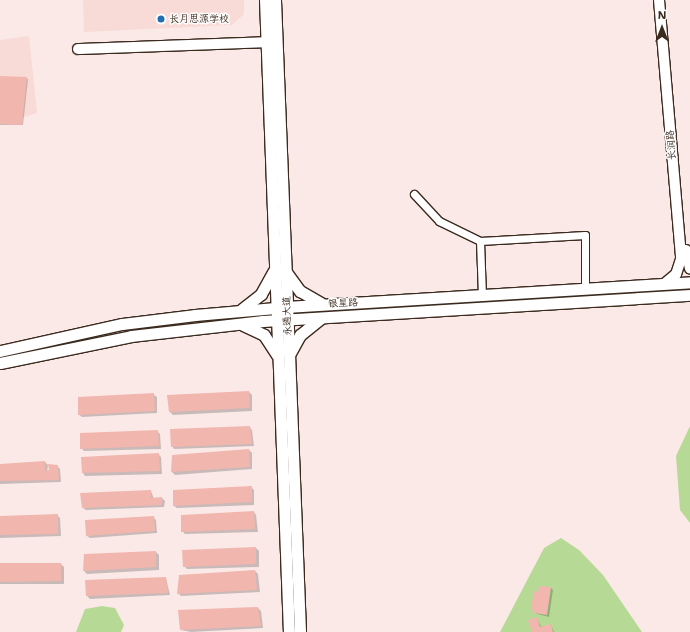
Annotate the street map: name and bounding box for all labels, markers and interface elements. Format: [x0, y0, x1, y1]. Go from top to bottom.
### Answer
north arrow [642, 8, 682, 48]
text: N [658, 8, 666, 23]
place label: 长月思源学校 [169, 13, 229, 25]
marker: 长月思源学校 [156, 14, 166, 24]
street label: 长润路 [664, 130, 678, 160]
street label: 永通大道 [280, 296, 294, 336]
street label: 银星路 [328, 296, 358, 310]

